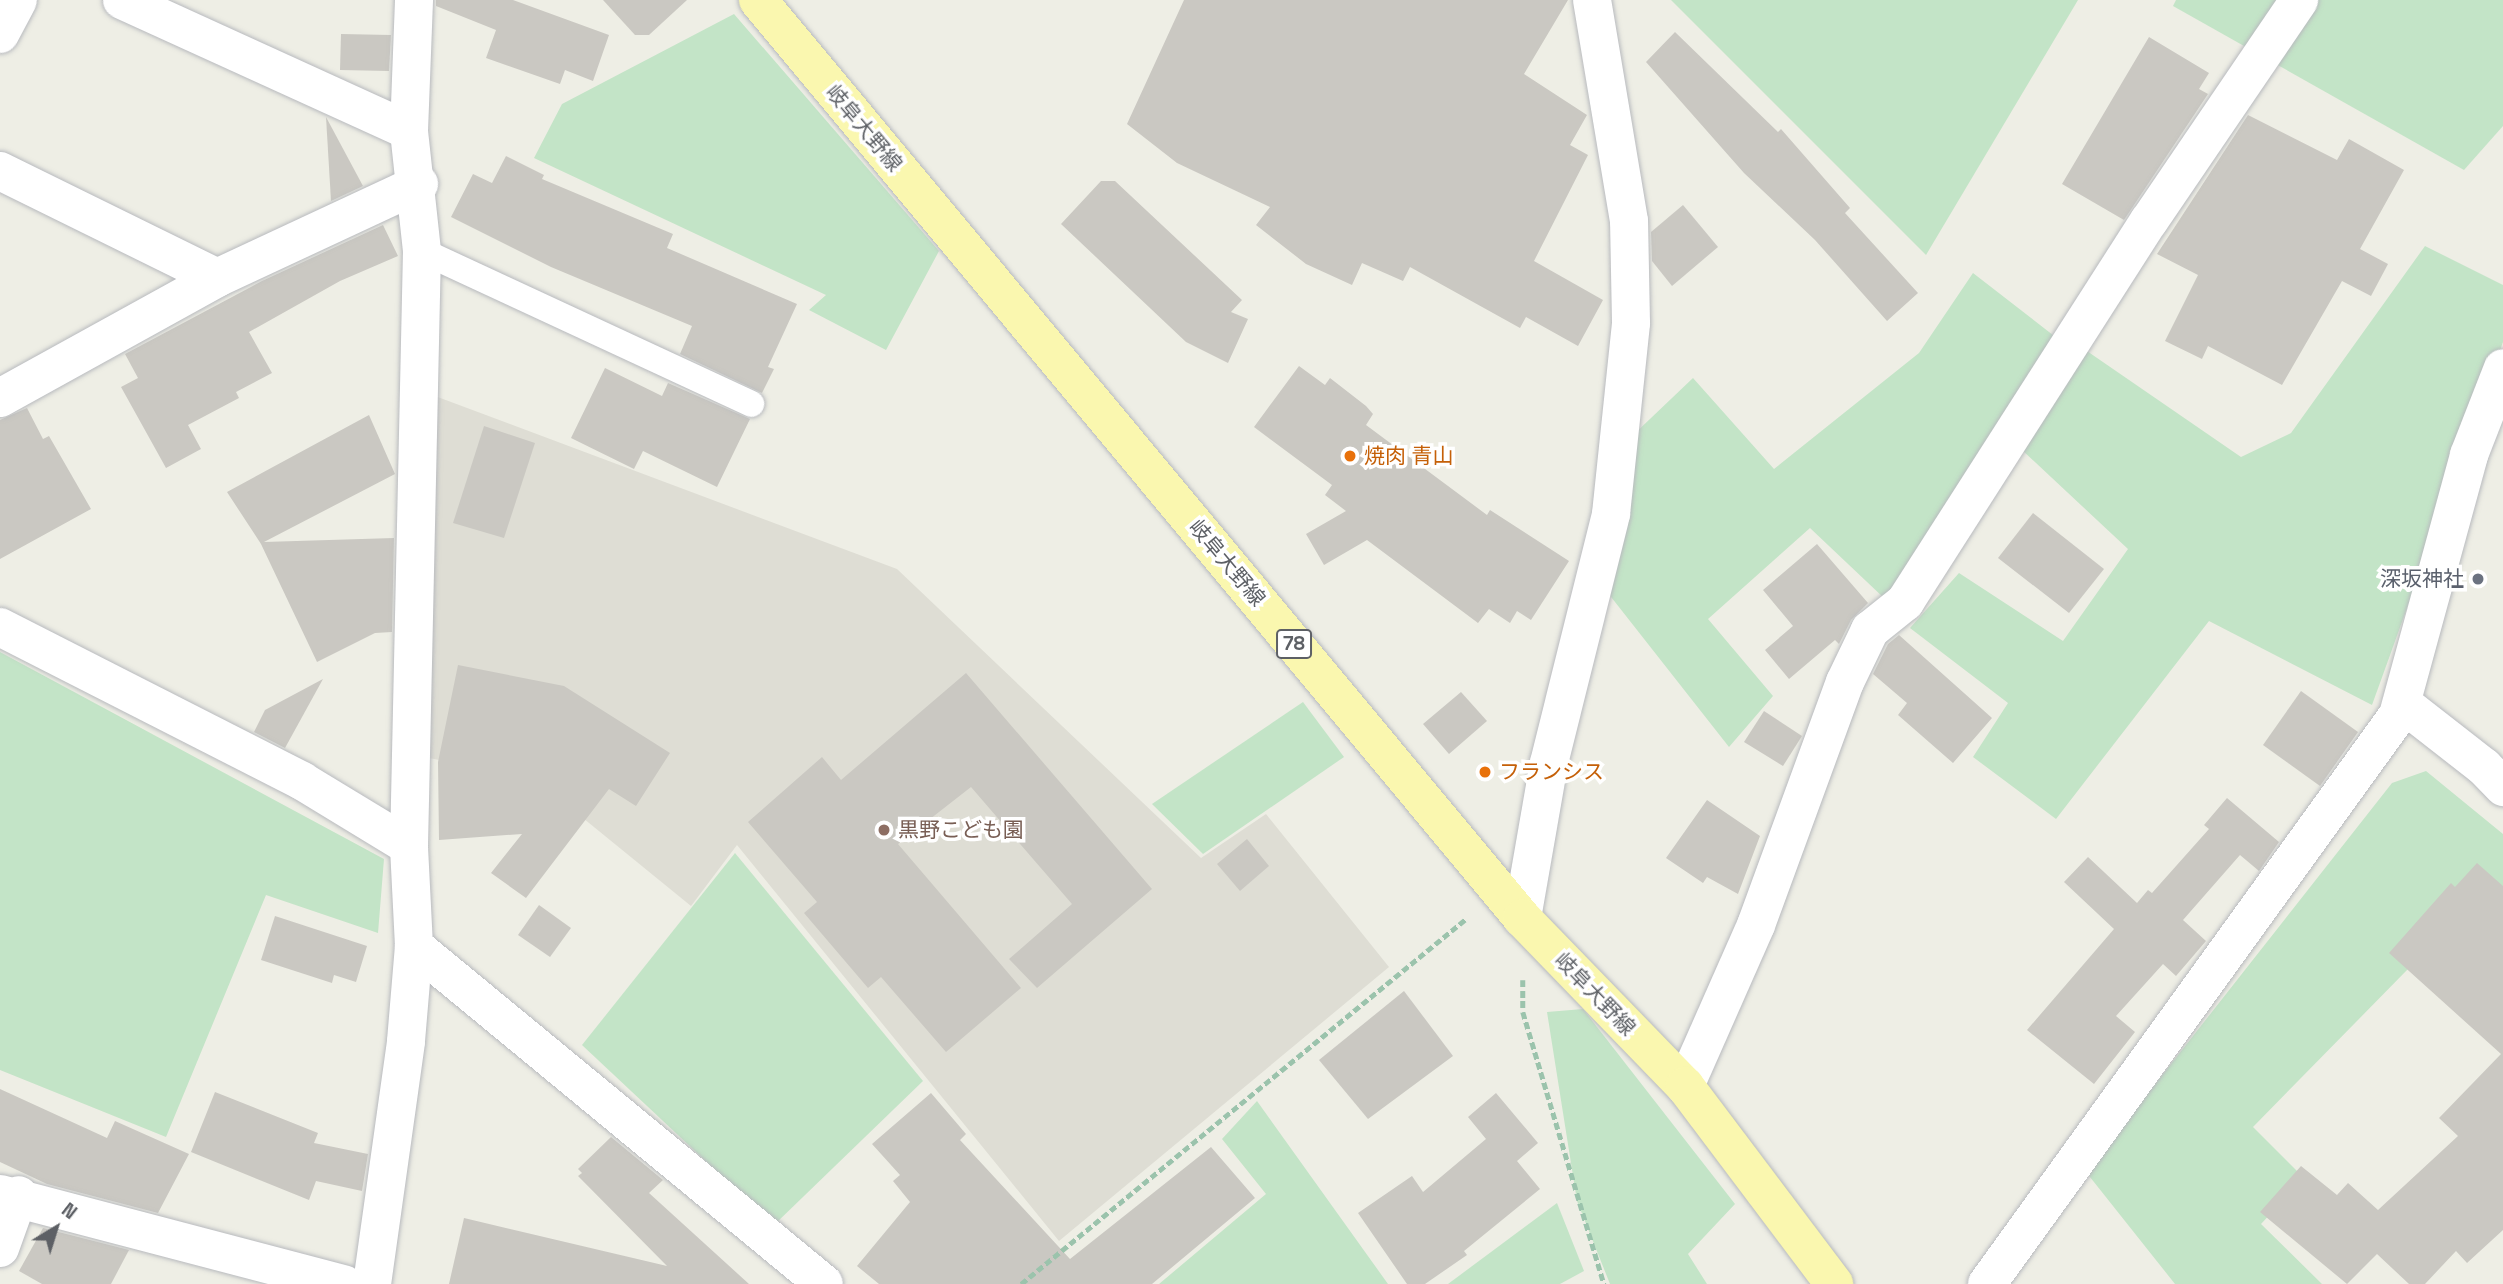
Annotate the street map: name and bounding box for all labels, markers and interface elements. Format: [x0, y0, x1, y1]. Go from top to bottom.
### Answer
street label: 岐阜大野線 [821, 80, 907, 176]
place label: 焼肉 青山 [1364, 443, 1453, 469]
marker: 焼肉 青山 [1342, 448, 1358, 464]
street label: 岐阜大野線 [1184, 515, 1270, 611]
place label: 深坂神社 [2380, 566, 2464, 592]
marker: 深坂神社 [2470, 571, 2486, 587]
road number: 78 [1275, 628, 1313, 660]
place label: フランシス [1499, 759, 1604, 785]
marker: フランシス [1477, 764, 1493, 780]
place label: 黒野こども園 [898, 817, 1024, 843]
marker: 黒野こども園 [876, 822, 892, 838]
street label: 岐阜大野線 [1549, 947, 1641, 1041]
north arrow [21, 1193, 91, 1263]
text: N [57, 1197, 82, 1225]

